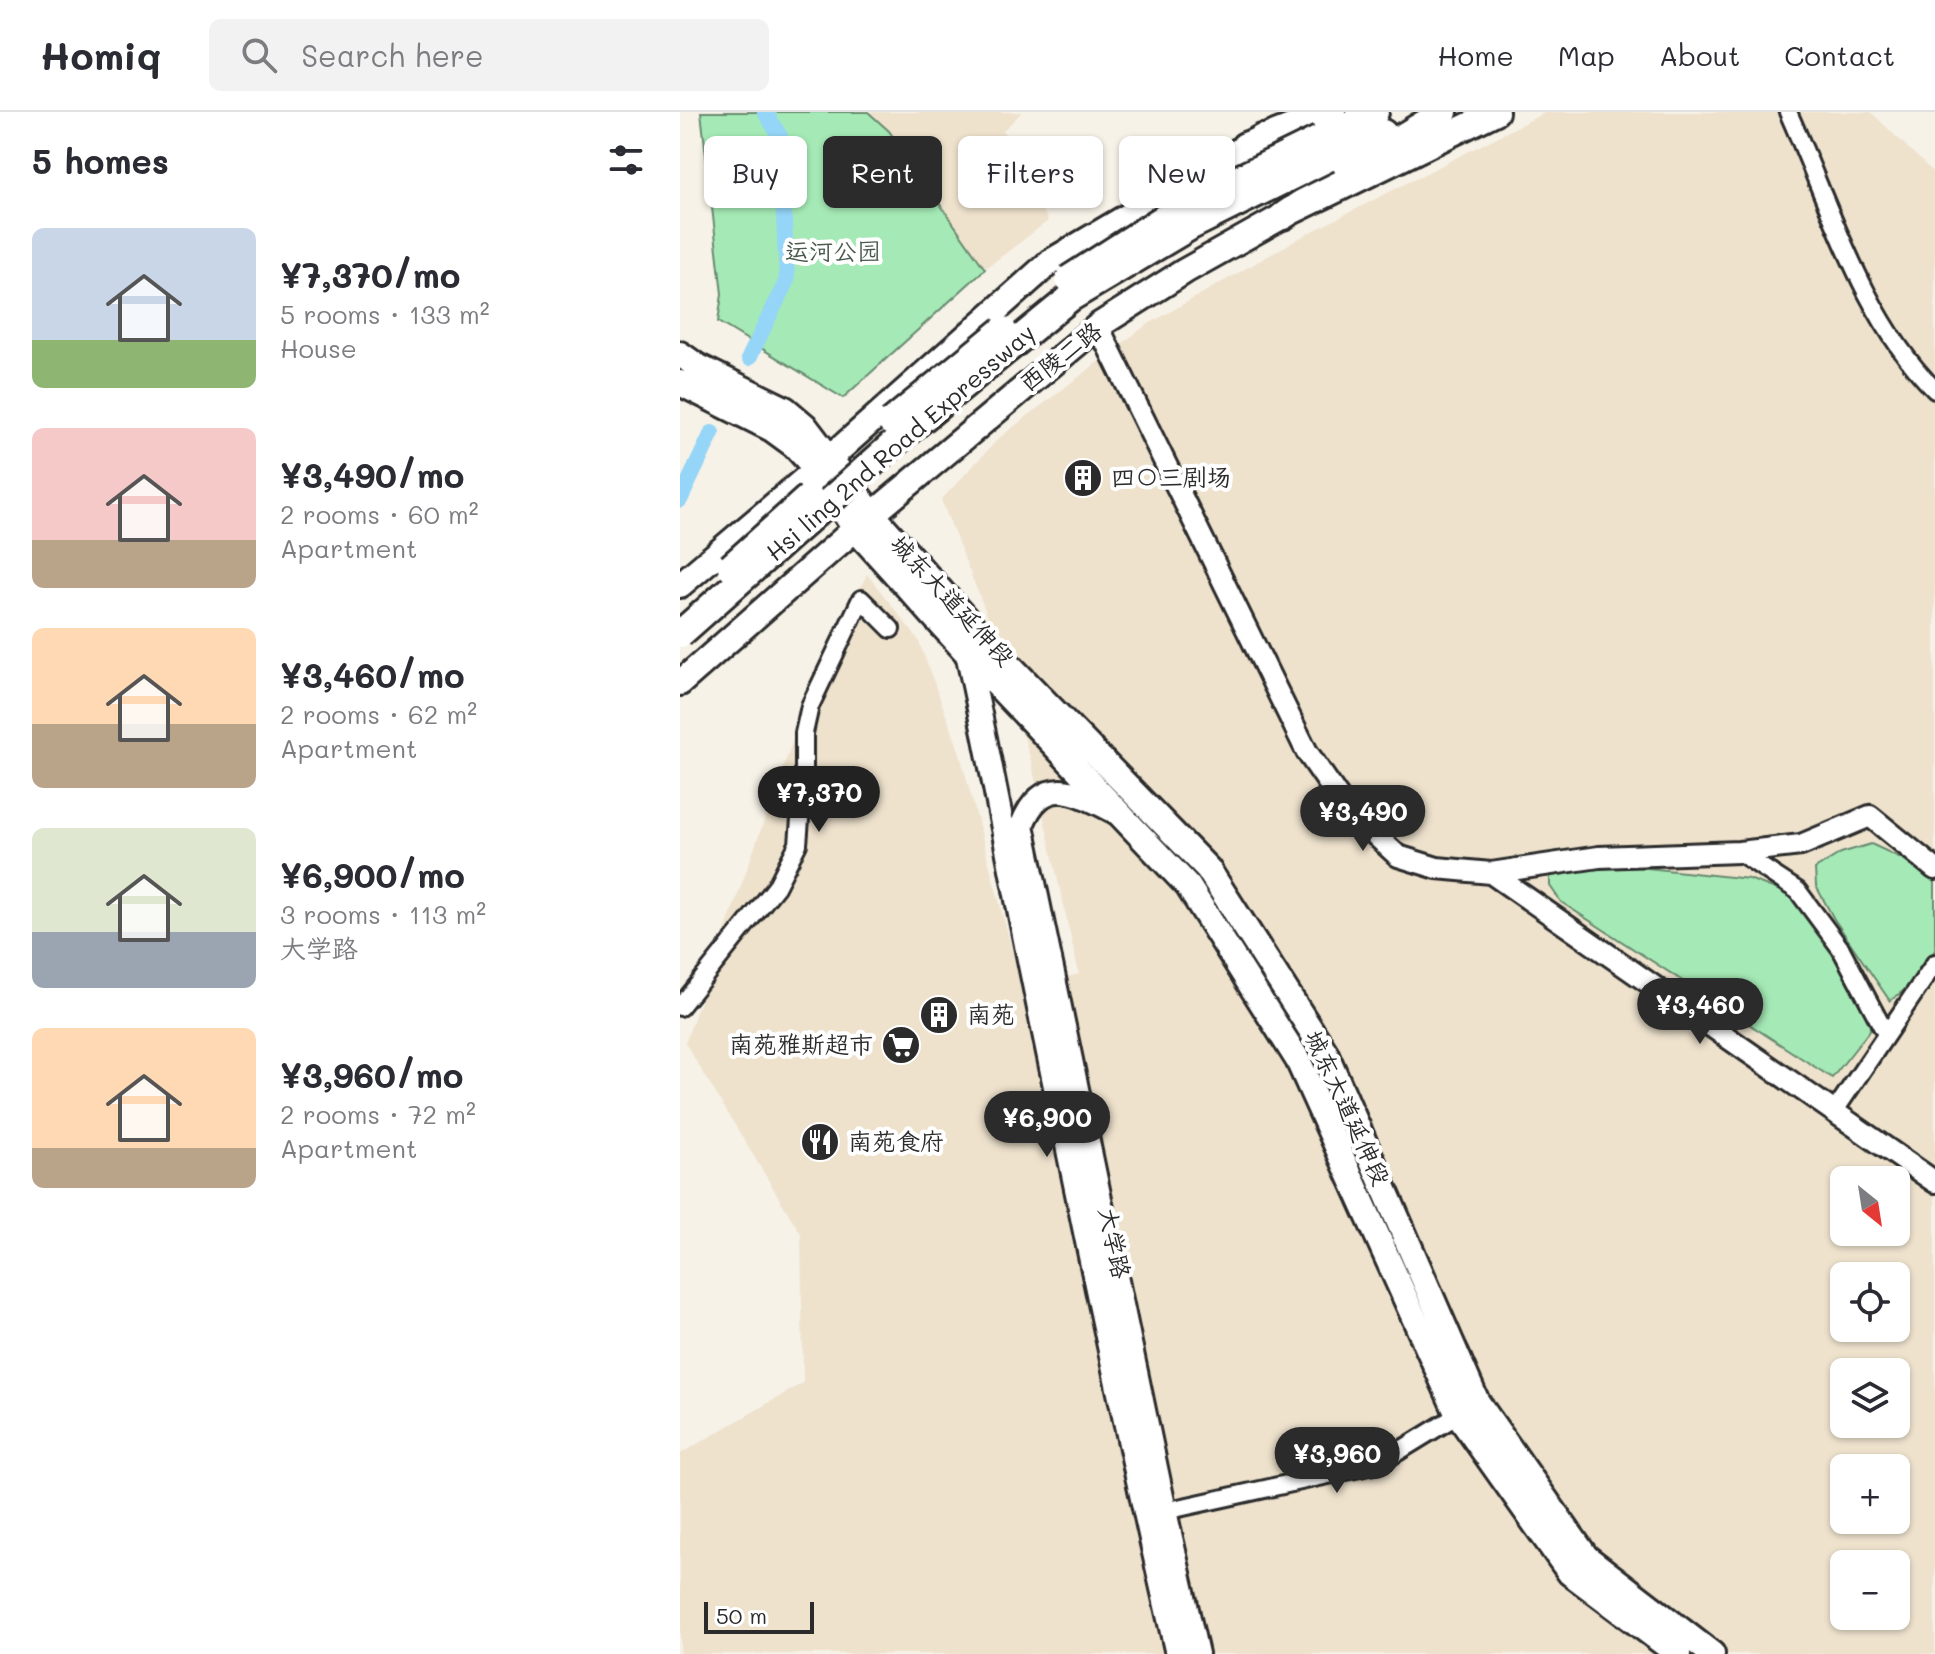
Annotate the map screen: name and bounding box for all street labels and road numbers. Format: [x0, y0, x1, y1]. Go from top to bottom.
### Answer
street label: 西陵二路 [1013, 314, 1107, 398]
street label: Hsi ling 2nd Road Expressway [759, 317, 1041, 567]
street label: 城东大道延伸段 [884, 528, 1022, 672]
street label: 城东大道延伸段 [1299, 1025, 1398, 1190]
street label: 大学路 [1093, 1204, 1138, 1281]

